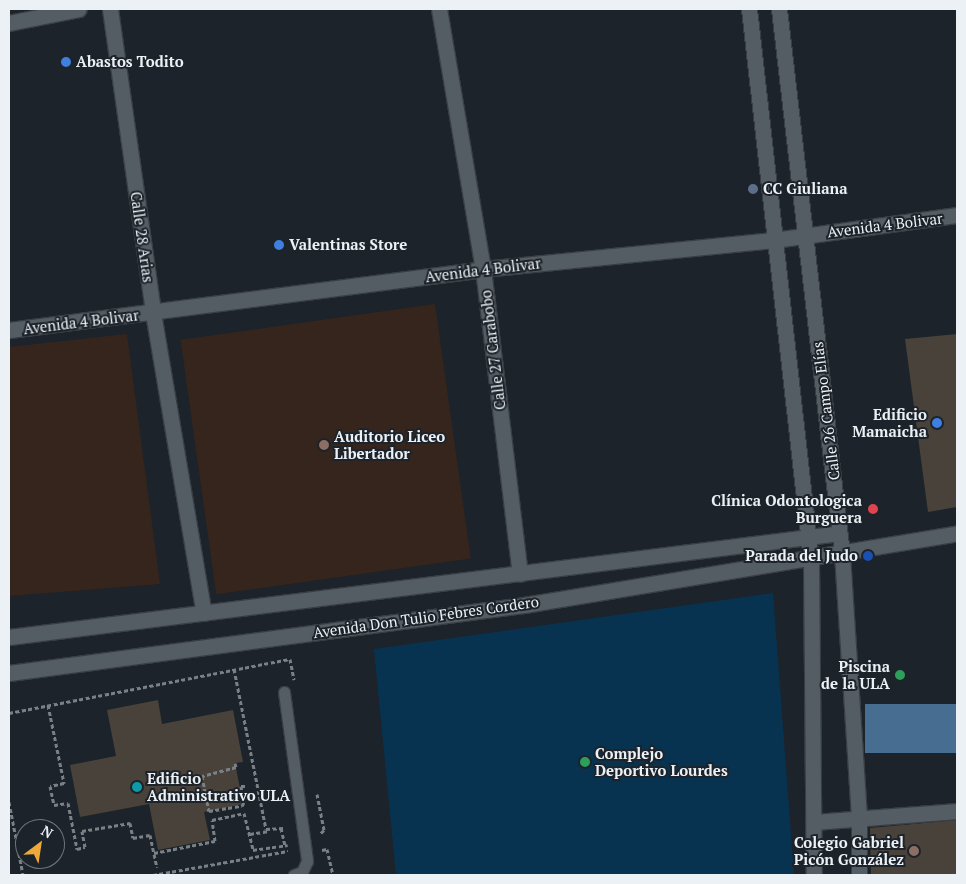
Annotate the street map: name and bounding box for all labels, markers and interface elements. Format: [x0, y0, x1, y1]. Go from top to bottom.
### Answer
place label: Abastos Todito [76, 53, 184, 71]
marker: Abastos Todito [60, 56, 72, 68]
place label: CC Giuliana [763, 180, 848, 198]
marker: CC Giuliana [747, 183, 759, 195]
street label: Calle 28 Arias [127, 190, 157, 284]
street label: Avenida 4 Bolivar [826, 209, 944, 241]
place label: Valentinas Store [289, 236, 407, 254]
marker: Valentinas Store [273, 239, 285, 251]
street label: Avenida 4 Bolivar [424, 254, 542, 286]
street label: Calle 27 Carabobo [477, 289, 509, 411]
street label: Avenida 4 Bolivar [22, 306, 140, 338]
street label: Calle 26 Campo Elías [809, 341, 843, 481]
place label: Edificio Mamaicha [852, 405, 927, 440]
marker: Edificio Mamaicha [931, 417, 943, 429]
place label: Auditorio Liceo Libertador [334, 427, 445, 462]
marker: Auditorio Liceo Libertador [318, 439, 330, 451]
place label: Clínica Odontologica Burguera [711, 491, 862, 526]
marker: Clínica Odontologica Burguera [866, 502, 880, 516]
place label: Parada del Judo [745, 547, 858, 565]
marker: Parada del Judo [862, 550, 874, 562]
street label: Avenida Don Tulio Febres Cordero [312, 592, 540, 642]
place label: Piscina de la ULA [821, 657, 890, 692]
marker: Piscina de la ULA [894, 669, 906, 681]
place label: Complejo Deportivo Lourdes [595, 744, 728, 779]
marker: Complejo Deportivo Lourdes [579, 756, 591, 768]
place label: Edificio Administrativo ULA [147, 769, 290, 804]
marker: Edificio Administrativo ULA [131, 781, 143, 793]
north arrow [15, 819, 65, 869]
text: N [38, 821, 57, 842]
place label: Colegio Gabriel Picón González [794, 833, 904, 868]
marker: Colegio Gabriel Picón González [908, 845, 920, 857]

